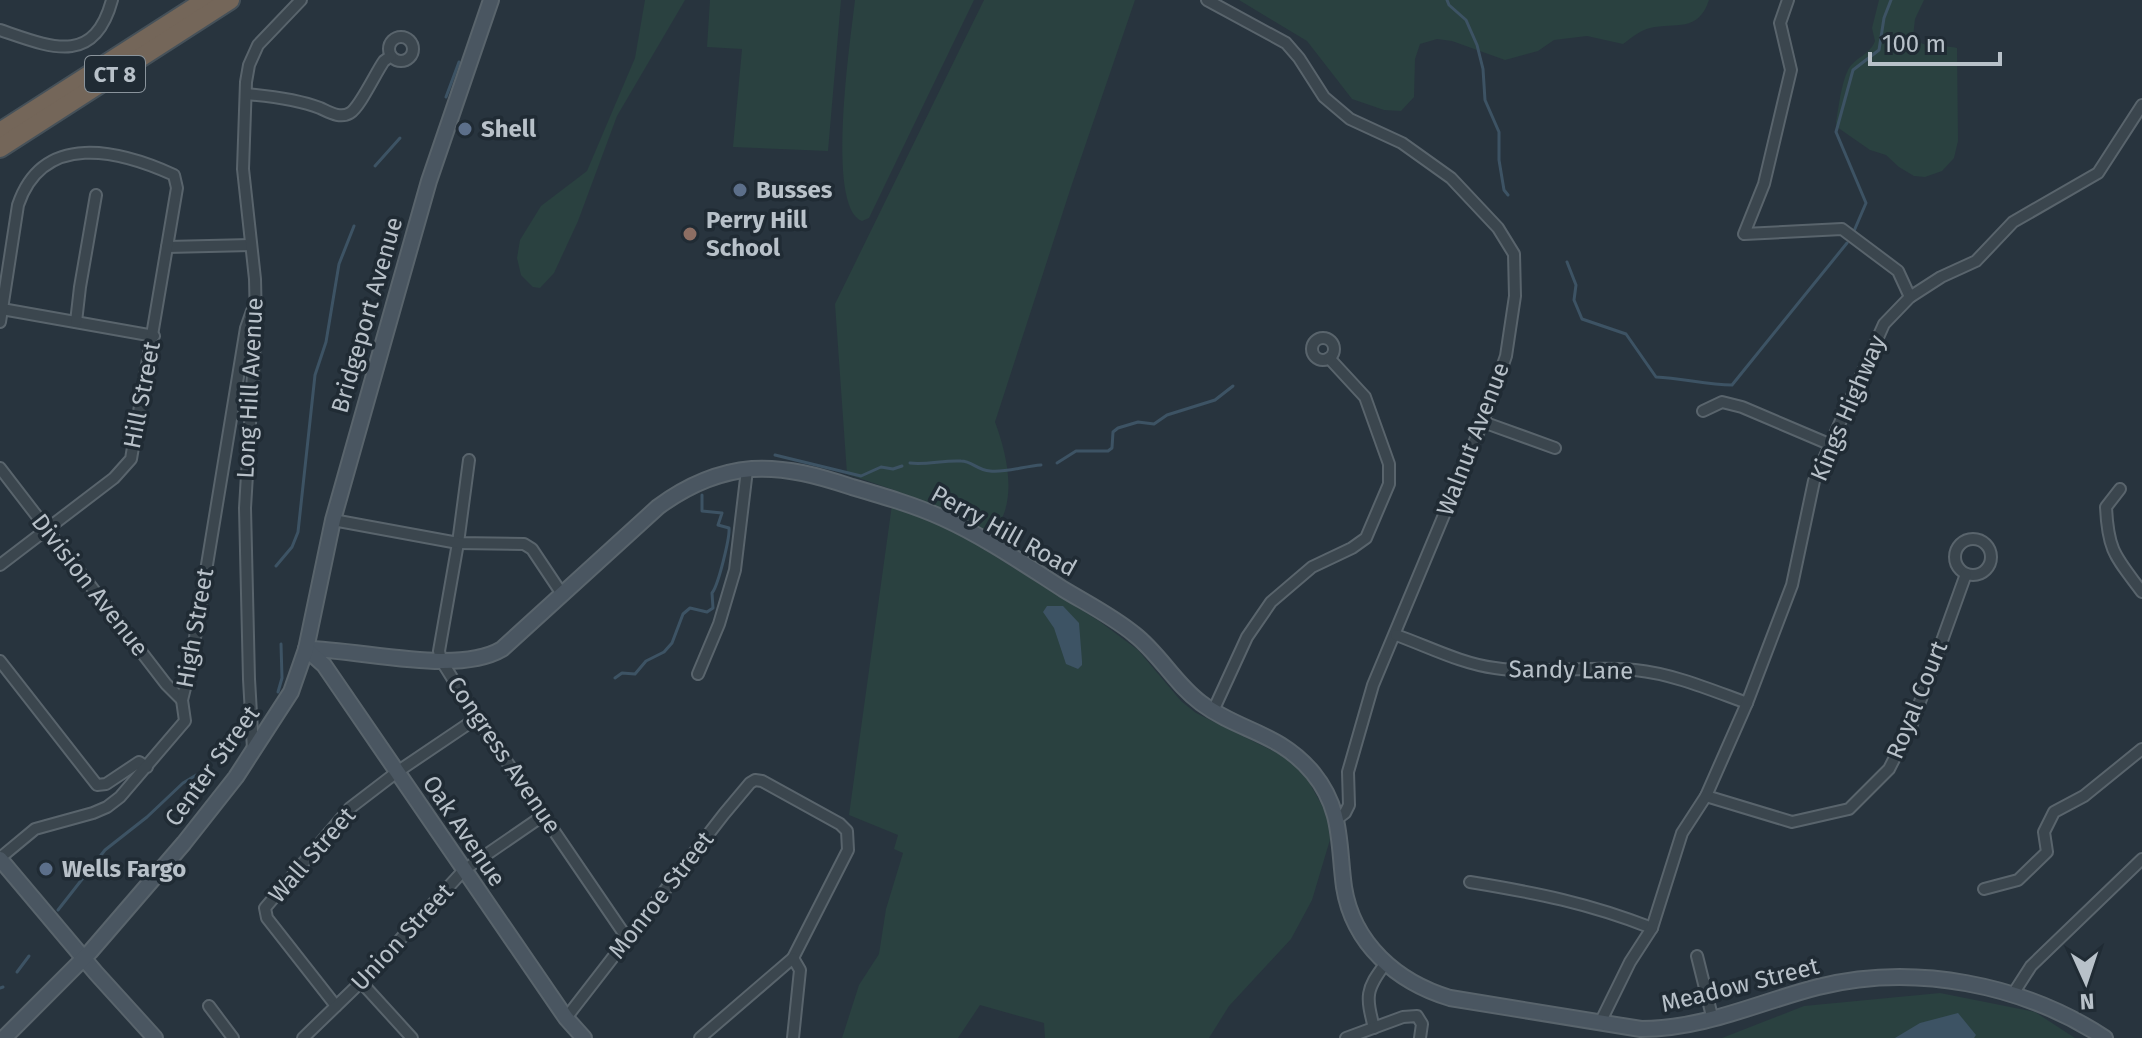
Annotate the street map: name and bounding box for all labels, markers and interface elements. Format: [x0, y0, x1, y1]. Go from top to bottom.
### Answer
scale bar [1870, 16, 2000, 66]
text: 100 m [1882, 30, 1946, 58]
road number: CT 8 [85, 56, 145, 92]
place label: Shell [481, 115, 537, 143]
marker: Shell [456, 120, 474, 138]
place label: Busses [756, 176, 833, 204]
marker: Busses [731, 181, 749, 199]
place label: Perry Hill School [706, 206, 808, 262]
street label: Bridgeport Avenue [326, 214, 408, 416]
marker: Perry Hill School [681, 225, 699, 243]
street label: Long Hill Avenue [231, 297, 269, 479]
street label: Kings Highway [1805, 331, 1891, 485]
street label: Hill Street [118, 339, 166, 451]
street label: Walnut Avenue [1431, 359, 1515, 519]
street label: Perry Hill Road [926, 480, 1082, 582]
street label: Division Avenue [26, 508, 154, 662]
street label: High Street [171, 566, 219, 690]
street label: Royal Court [1881, 637, 1953, 763]
street label: Sandy Lane [1508, 655, 1634, 685]
street label: Congress Avenue [441, 671, 567, 839]
street label: Center Street [159, 700, 265, 832]
street label: Oak Avenue [417, 770, 511, 892]
street label: Wall Street [263, 801, 361, 909]
street label: Monroe Street [603, 825, 720, 964]
place label: Wells Fargo [62, 855, 186, 883]
marker: Wells Fargo [37, 860, 55, 878]
street label: Union Street [345, 877, 459, 996]
north arrow [2046, 942, 2126, 1022]
street label: Meadow Street [1658, 952, 1822, 1018]
text: N [2079, 988, 2095, 1015]

